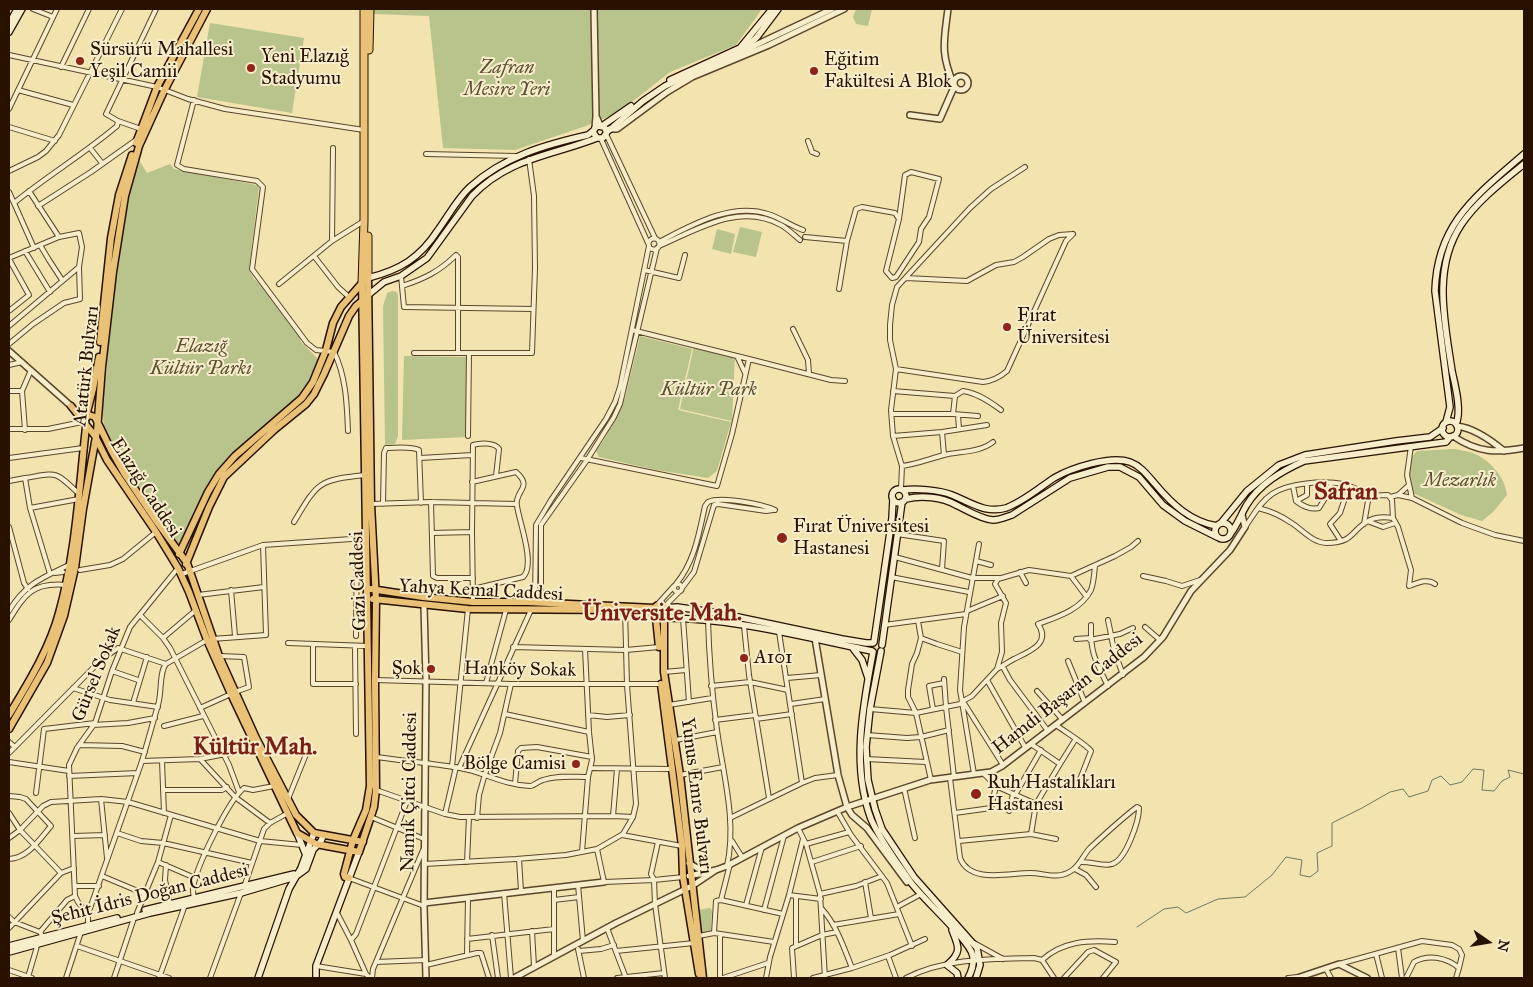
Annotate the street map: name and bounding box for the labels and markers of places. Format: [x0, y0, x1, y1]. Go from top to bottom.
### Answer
place label: Sürsürü Mahallesi Yeşil Camii [90, 39, 233, 83]
place label: Yeni Elazığ Stadyumu [261, 46, 349, 90]
place label: Eğitim Fakültesi A Blok [824, 49, 952, 93]
marker: Sürsürü Mahallesi Yeşil Camii [74, 55, 86, 67]
marker: Yeni Elazığ Stadyumu [245, 62, 257, 74]
marker: Eğitim Fakültesi A Blok [808, 65, 820, 77]
place label: Fırat Üniversitesi [1017, 305, 1110, 349]
marker: Fırat Üniversitesi [1001, 321, 1013, 333]
place label: Fırat Üniversitesi Hastanesi [793, 516, 929, 560]
marker: Fırat Üniversitesi Hastanesi [775, 531, 789, 545]
place label: A101 [754, 647, 793, 669]
marker: A101 [738, 652, 750, 664]
place label: Şok [392, 658, 421, 680]
marker: Şok [425, 663, 437, 675]
place label: Bölge Camisi [463, 753, 566, 775]
marker: Bölge Camisi [570, 758, 582, 770]
place label: Ruh Hastalıkları Hastanesi [987, 772, 1116, 816]
marker: Ruh Hastalıkları Hastanesi [969, 787, 983, 801]

